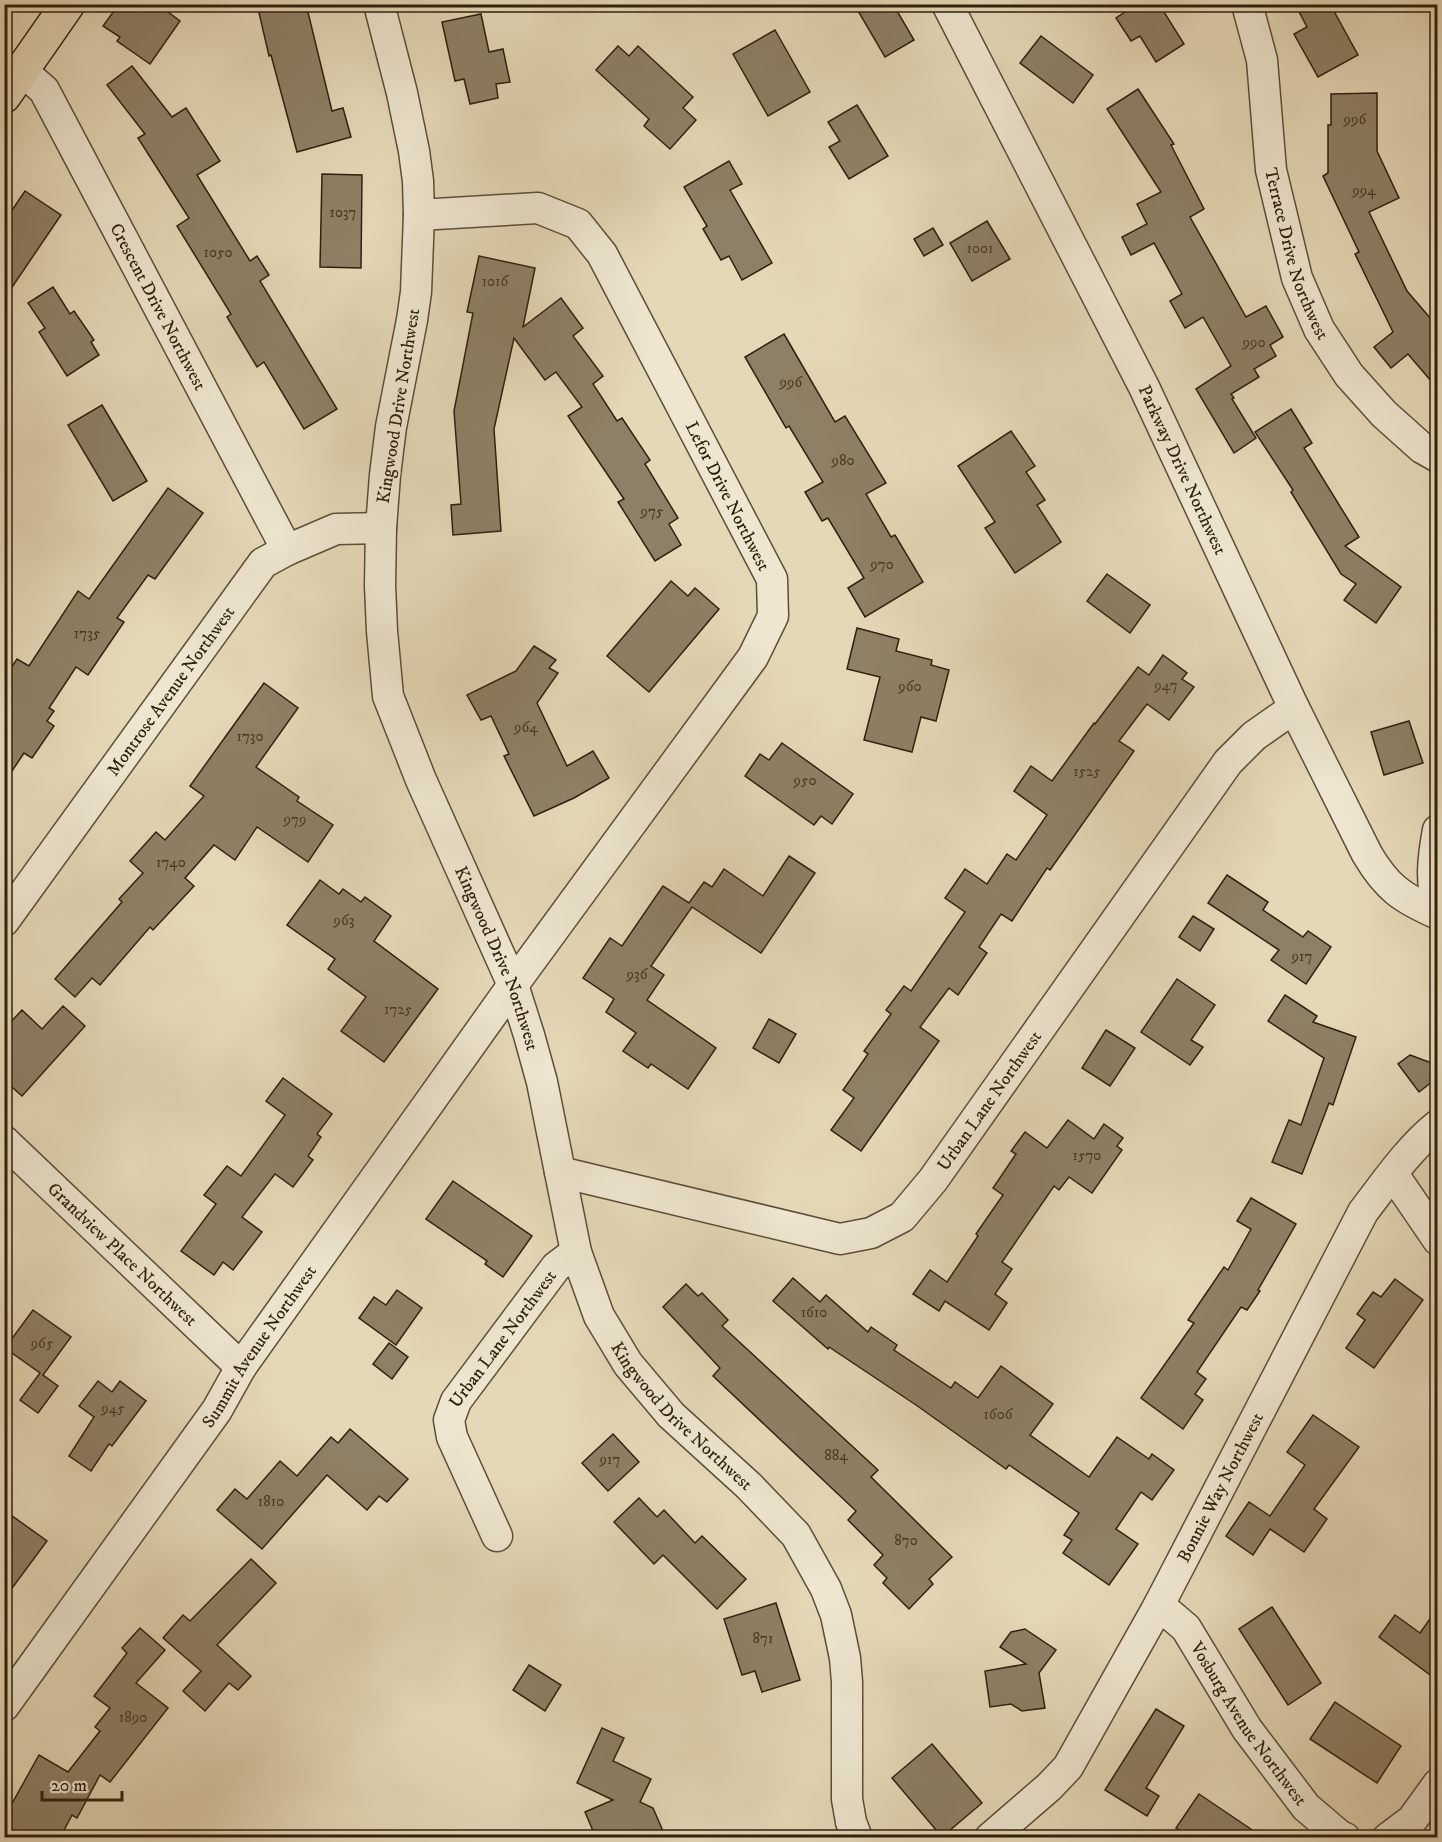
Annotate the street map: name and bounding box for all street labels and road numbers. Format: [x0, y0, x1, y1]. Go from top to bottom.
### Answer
street label: Terrace Drive Northwest [1259, 166, 1333, 345]
street label: Crescent Drive Northwest [104, 220, 211, 395]
street label: Kingwood Drive Northwest [373, 307, 425, 505]
street label: Parkway Drive Northwest [1133, 382, 1231, 559]
street label: Lefor Drive Northwest [680, 418, 774, 575]
street label: Montrose Avenue Northwest [102, 602, 240, 781]
street label: Kingwood Drive Northwest [449, 863, 543, 1053]
street label: Urban Lane Northwest [933, 1027, 1047, 1175]
street label: Grandview Place Northwest [42, 1178, 202, 1332]
street label: Summit Avenue Northwest [198, 1261, 322, 1433]
street label: Urban Lane Northwest [445, 1266, 562, 1413]
street label: Kingwood Drive Northwest [605, 1338, 757, 1496]
street label: Bonnie Way Northwest [1173, 1409, 1269, 1566]
street label: Vosburg Avenue Northwest [1184, 1637, 1311, 1811]

